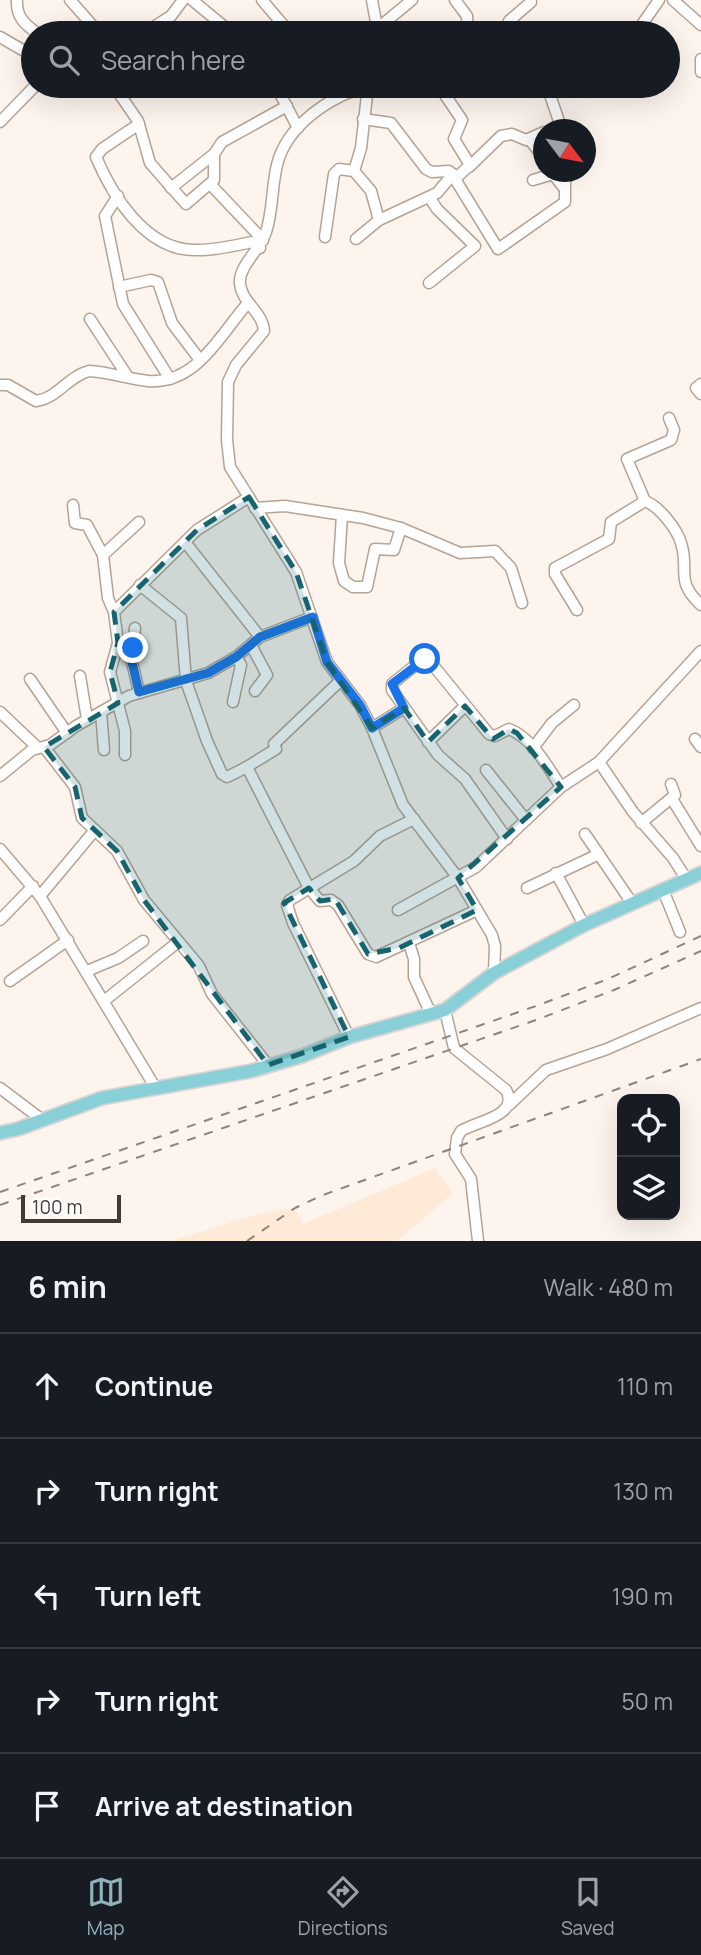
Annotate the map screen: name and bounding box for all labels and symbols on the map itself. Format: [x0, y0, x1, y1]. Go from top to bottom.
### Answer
north arrow [533, 119, 596, 182]
route end [117, 632, 148, 663]
route start [409, 643, 440, 674]
scale bar [21, 1192, 121, 1224]

